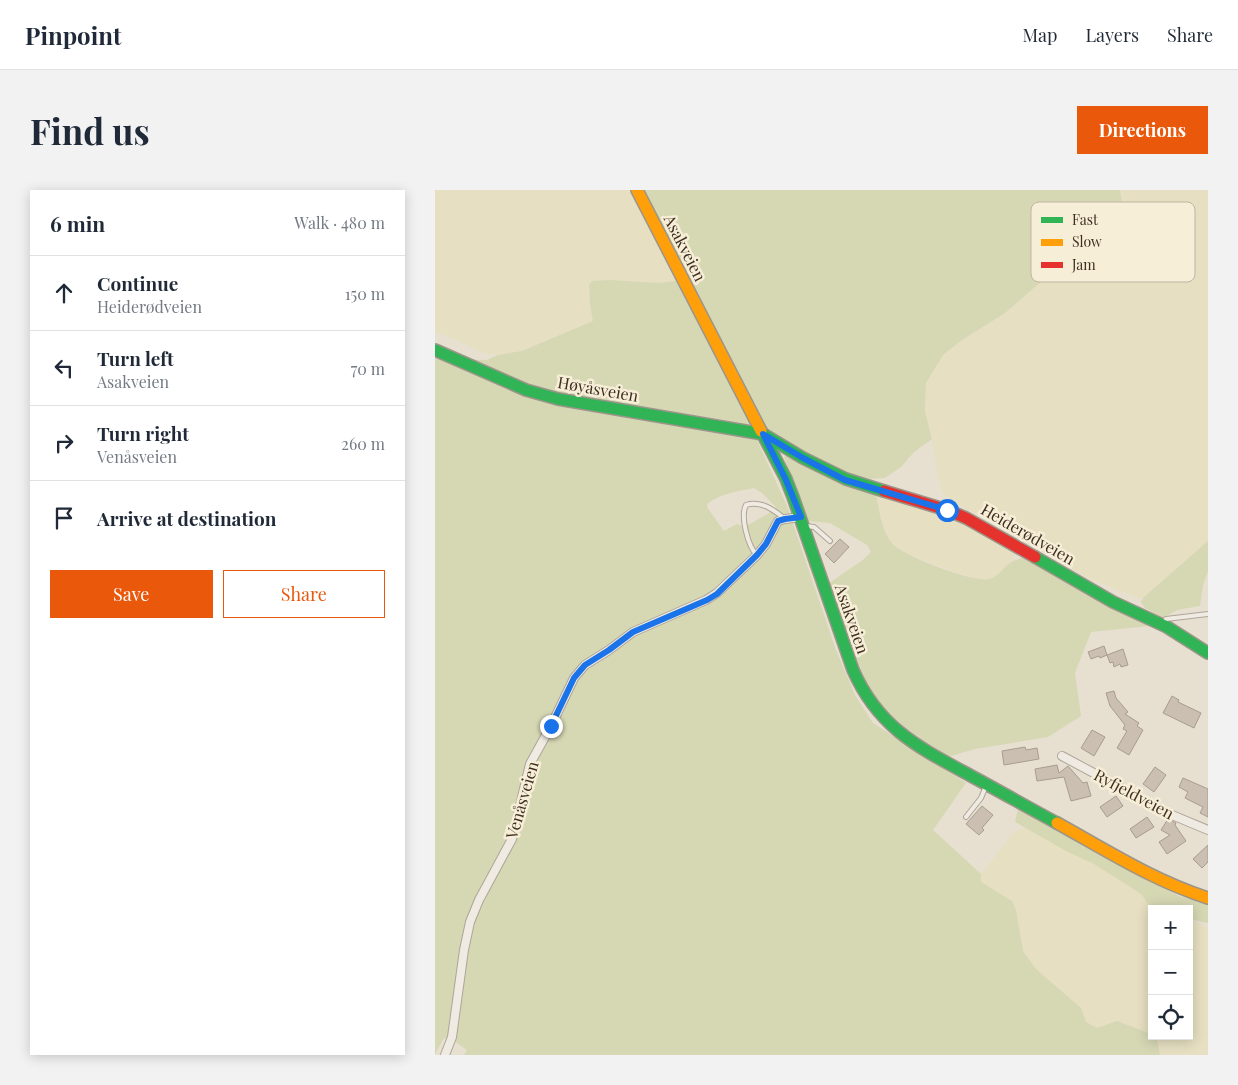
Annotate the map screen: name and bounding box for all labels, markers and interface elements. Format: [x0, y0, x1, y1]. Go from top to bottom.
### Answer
text: Pinpoint [25, 19, 121, 51]
text: Map [1022, 23, 1057, 47]
text: Layers [1085, 23, 1139, 47]
text: Share [1167, 23, 1213, 47]
button: Directions [1077, 106, 1208, 154]
text: Find us [30, 107, 150, 154]
legend [1031, 202, 1195, 282]
text: 6 min [50, 209, 105, 237]
street label: Asakveien [659, 210, 711, 285]
text: Fast [1072, 210, 1099, 229]
text: Walk · 480 m [294, 212, 385, 233]
text: Slow [1072, 232, 1102, 251]
text: Jam [1071, 255, 1096, 274]
text: Continue [97, 270, 178, 296]
icon: ahead [50, 279, 78, 307]
text: 150 m [345, 283, 385, 304]
text: Heiderødveien [97, 296, 202, 317]
text: Turn left [97, 345, 174, 371]
icon: left [50, 354, 78, 382]
text: 70 m [351, 358, 385, 379]
text: Asakveien [97, 371, 169, 392]
street label: Høyåsveien [556, 371, 641, 406]
text: Turn right [97, 420, 189, 446]
icon: right [50, 429, 78, 457]
text: 260 m [341, 433, 385, 454]
text: Venåsveien [97, 446, 177, 467]
street label: Heiderødveien [978, 498, 1079, 569]
route start [936, 499, 959, 522]
icon: arrive [50, 504, 78, 532]
text: Arrive at destination [97, 505, 277, 531]
button: Save [50, 570, 213, 618]
button: Share [223, 570, 385, 618]
street label: Asakveien [830, 580, 874, 657]
route end [540, 715, 563, 738]
street label: Venåsveien [500, 758, 543, 842]
street label: Ryfjeldveien [1091, 764, 1178, 824]
map controls [1148, 905, 1193, 1040]
button: + [1148, 905, 1193, 950]
button: − [1148, 950, 1193, 995]
button: locate [1148, 995, 1193, 1040]

